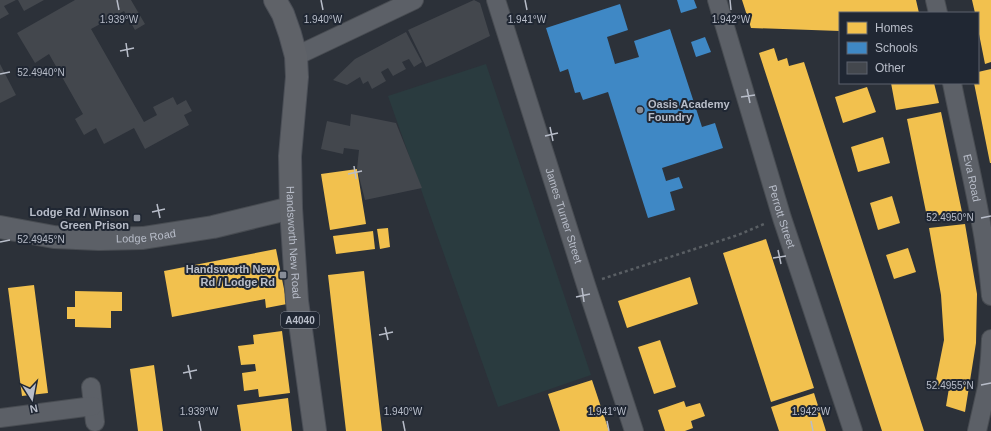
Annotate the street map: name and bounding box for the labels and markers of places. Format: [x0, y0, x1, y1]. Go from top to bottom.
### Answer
place label: Oasis Academy Foundry [648, 98, 730, 123]
marker: Oasis Academy Foundry [635, 105, 645, 115]
place label: Lodge Rd / Winson Green Prison [30, 206, 129, 231]
marker: Lodge Rd / Winson Green Prison [132, 213, 142, 223]
place label: Handsworth New Rd / Lodge Rd [186, 263, 275, 288]
marker: Handsworth New Rd / Lodge Rd [278, 270, 288, 280]

